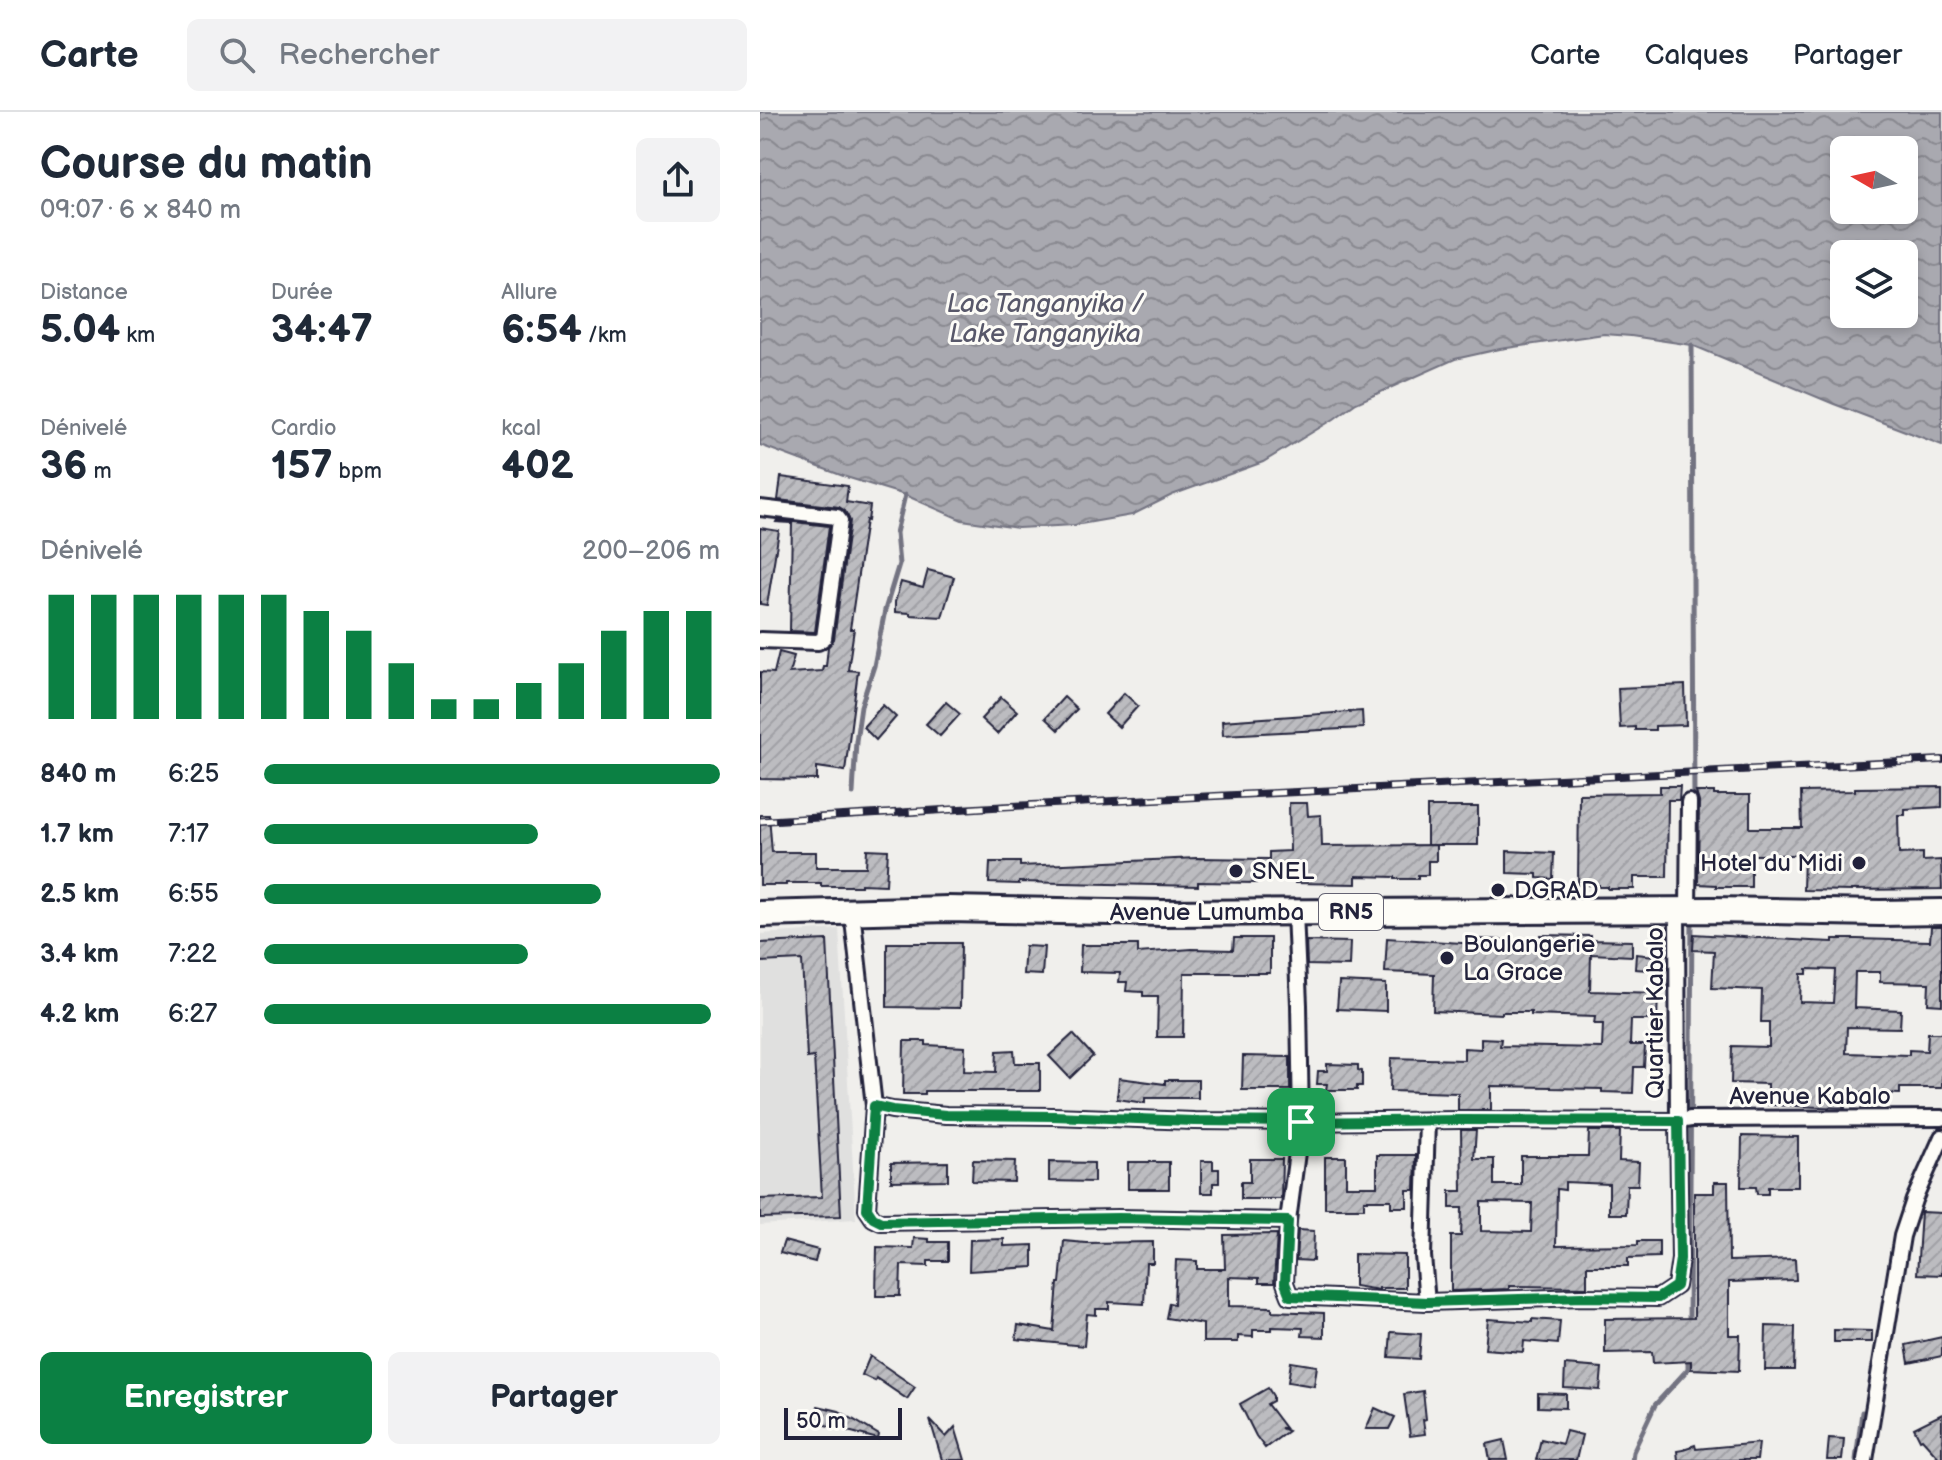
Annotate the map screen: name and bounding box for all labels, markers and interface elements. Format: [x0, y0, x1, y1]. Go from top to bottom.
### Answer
search box [187, 19, 747, 91]
text: Carte [40, 33, 139, 78]
icon: search [215, 33, 259, 77]
text: Rechercher [279, 37, 439, 73]
text: Carte [1530, 39, 1600, 72]
text: Calques [1644, 39, 1749, 72]
text: Partager [1793, 39, 1902, 72]
north arrow [1830, 136, 1918, 224]
map controls [1830, 136, 1918, 328]
text: Course du matin [40, 138, 372, 191]
button: share [636, 138, 720, 222]
text: 09:07 · 6 × 840 m [40, 195, 241, 226]
button: layers [1830, 240, 1918, 328]
text: Distance [40, 279, 128, 306]
text: Durée [271, 279, 333, 306]
text: Allure [501, 279, 557, 306]
water label: Lac Tanganyika / Lake Tanganyika [947, 289, 1145, 350]
text: 5.04 [40, 306, 120, 354]
text: 34:47 [271, 306, 373, 354]
text: 6:54 [501, 306, 582, 354]
text: km [120, 322, 155, 349]
text: /km [582, 322, 627, 349]
text: Dénivelé [40, 415, 127, 442]
text: Cardio [271, 415, 337, 442]
text: kcal [501, 415, 541, 442]
text: 36 [40, 442, 88, 490]
text: 157 [271, 442, 333, 490]
text: 402 [501, 442, 574, 490]
text: m [88, 458, 112, 485]
text: bpm [333, 458, 382, 485]
text: Dénivelé [40, 536, 143, 567]
text: 200–206 m [582, 536, 720, 567]
text: 840 m [40, 759, 116, 790]
text: 6:25 [168, 759, 219, 790]
text: 1.7 km [40, 819, 114, 850]
text: 7:17 [168, 819, 209, 850]
place label: Hotel du Midi [1700, 849, 1843, 878]
marker: Hotel du Midi [1850, 854, 1868, 872]
place label: SNEL [1252, 857, 1314, 886]
marker: SNEL [1227, 862, 1245, 880]
place label: DGRAD [1514, 876, 1598, 905]
text: 2.5 km [40, 879, 119, 910]
text: 6:55 [168, 879, 219, 910]
marker: DGRAD [1489, 881, 1507, 899]
road number: RN5 [1319, 894, 1383, 930]
street label: Avenue Lumumba [1110, 898, 1304, 927]
street label: Quartier Kabalo [1641, 927, 1670, 1099]
place label: Boulangerie La Grace [1463, 930, 1595, 987]
text: 3.4 km [40, 939, 119, 970]
text: 7:22 [168, 939, 217, 970]
marker: Boulangerie La Grace [1438, 949, 1456, 967]
text: 4.2 km [40, 999, 119, 1030]
text: 6:27 [168, 999, 217, 1030]
street label: Avenue Kabalo [1729, 1082, 1891, 1111]
pin [1267, 1088, 1335, 1156]
icon: arrive [1279, 1100, 1323, 1144]
button: Enregistrer [40, 1352, 372, 1444]
button: Partager [388, 1352, 720, 1444]
scale bar [784, 1404, 902, 1440]
text: 50 m [796, 1408, 846, 1435]

